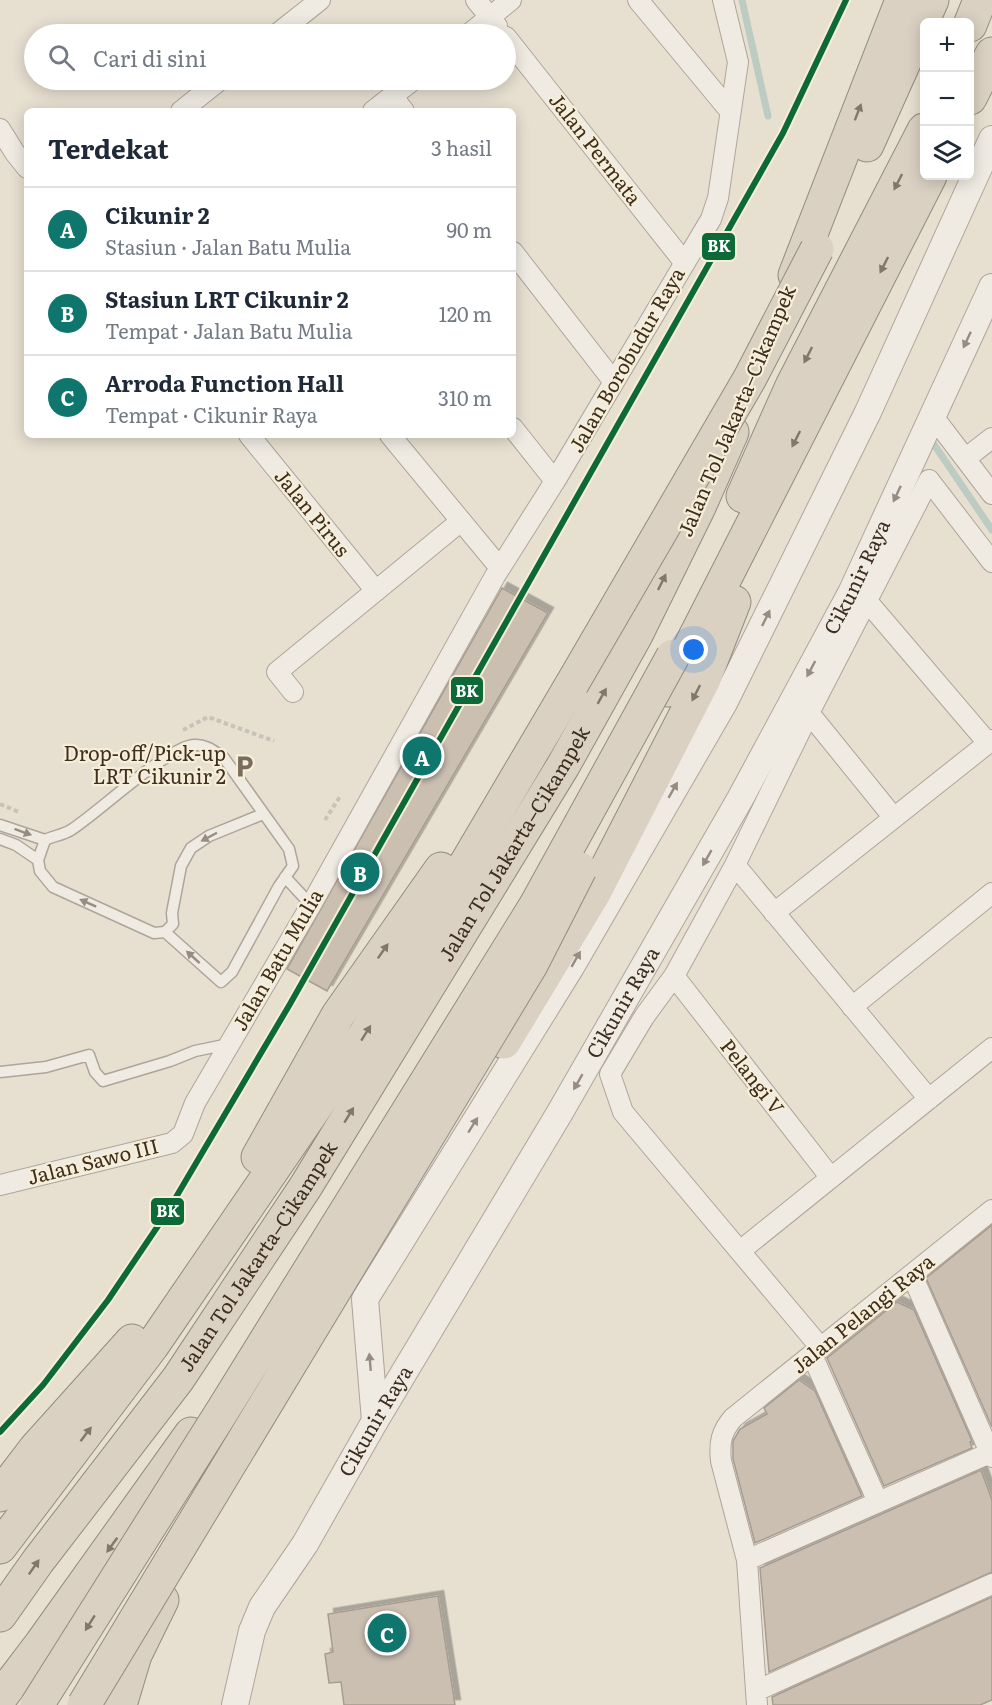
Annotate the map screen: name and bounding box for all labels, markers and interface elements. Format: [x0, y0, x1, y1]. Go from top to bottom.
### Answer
map controls [920, 18, 974, 180]
button: + [920, 18, 974, 72]
search box [24, 24, 516, 90]
icon: search [45, 41, 78, 74]
text: Cari di sini [93, 41, 206, 74]
button: − [920, 72, 974, 126]
street label: Jalan Permata [543, 85, 650, 211]
one-way arrow [854, 103, 863, 121]
button: layers [920, 126, 974, 180]
text: Terdekat [48, 128, 169, 167]
text: 3 hasil [431, 132, 492, 162]
one-way arrow [893, 173, 902, 190]
text: Cikunir 2 [105, 198, 210, 231]
text: A [60, 214, 75, 244]
text: 90 m [447, 214, 492, 244]
text: Stasiun · Jalan Batu Mulia [105, 231, 351, 261]
line badge: BK [701, 232, 736, 261]
text: BK [707, 233, 731, 257]
one-way arrow [879, 257, 889, 274]
street label: Jalan Borobudur Raya [560, 261, 691, 457]
street label: Jalan Tol Jakarta–Cikampek [669, 279, 802, 540]
text: Stasiun LRT Cikunir 2 [105, 282, 349, 315]
text: B [61, 298, 74, 328]
text: 120 m [439, 298, 492, 328]
text: Tempat · Jalan Batu Mulia [105, 315, 352, 345]
one-way arrow [963, 332, 972, 349]
one-way arrow [803, 347, 813, 364]
text: Arroda Function Hall [105, 366, 344, 399]
text: C [60, 382, 75, 412]
text: 310 m [438, 382, 492, 412]
text: Tempat · Cikunir Raya [105, 399, 318, 429]
one-way arrow [791, 430, 800, 447]
street label: Jalan Pirus [269, 461, 358, 562]
one-way arrow [893, 486, 902, 503]
street label: Cikunir Raya [815, 514, 896, 639]
one-way arrow [657, 574, 666, 591]
one-way arrow [761, 610, 770, 627]
your location [679, 635, 708, 664]
one-way arrow [806, 660, 816, 677]
line badge: BK [450, 676, 484, 705]
text: BK [455, 678, 479, 702]
one-way arrow [692, 684, 702, 702]
one-way arrow [596, 688, 607, 704]
street label: Jalan Tol Jakarta–Cikampek [430, 719, 596, 966]
pin: A [402, 734, 442, 778]
place label: Drop-off/Pick-up LRT Cikunir 2 [63, 737, 226, 790]
parking icon: Drop-off/Pick-up LRT Cikunir 2 [231, 753, 257, 779]
one-way arrow [668, 782, 679, 798]
one-way arrow [14, 828, 32, 838]
one-way arrow [200, 832, 217, 842]
pin: B [340, 850, 380, 894]
one-way arrow [701, 850, 712, 866]
street label: Jalan Batu Mulia [223, 882, 329, 1036]
one-way arrow [79, 898, 97, 908]
street label: Cikunir Raya [577, 940, 665, 1063]
one-way arrow [377, 943, 389, 959]
one-way arrow [186, 950, 201, 964]
one-way arrow [570, 951, 581, 967]
one-way arrow [361, 1025, 372, 1041]
street label: Pelangi V [714, 1031, 793, 1120]
one-way arrow [573, 1073, 583, 1090]
one-way arrow [344, 1107, 355, 1123]
one-way arrow [468, 1117, 479, 1133]
street label: Jalan Sawo III [24, 1129, 161, 1191]
street label: Jalan Tol Jakarta–Cikampek [170, 1134, 344, 1377]
line badge: BK [150, 1197, 185, 1226]
text: BK [156, 1198, 180, 1222]
street label: Jalan Pelangi Raya [784, 1245, 940, 1379]
one-way arrow [365, 1353, 375, 1372]
street label: Cikunir Raya [330, 1358, 418, 1481]
one-way arrow [80, 1426, 92, 1442]
one-way arrow [106, 1536, 118, 1552]
one-way arrow [28, 1560, 40, 1576]
pin: C [368, 1610, 406, 1656]
one-way arrow [84, 1615, 95, 1631]

